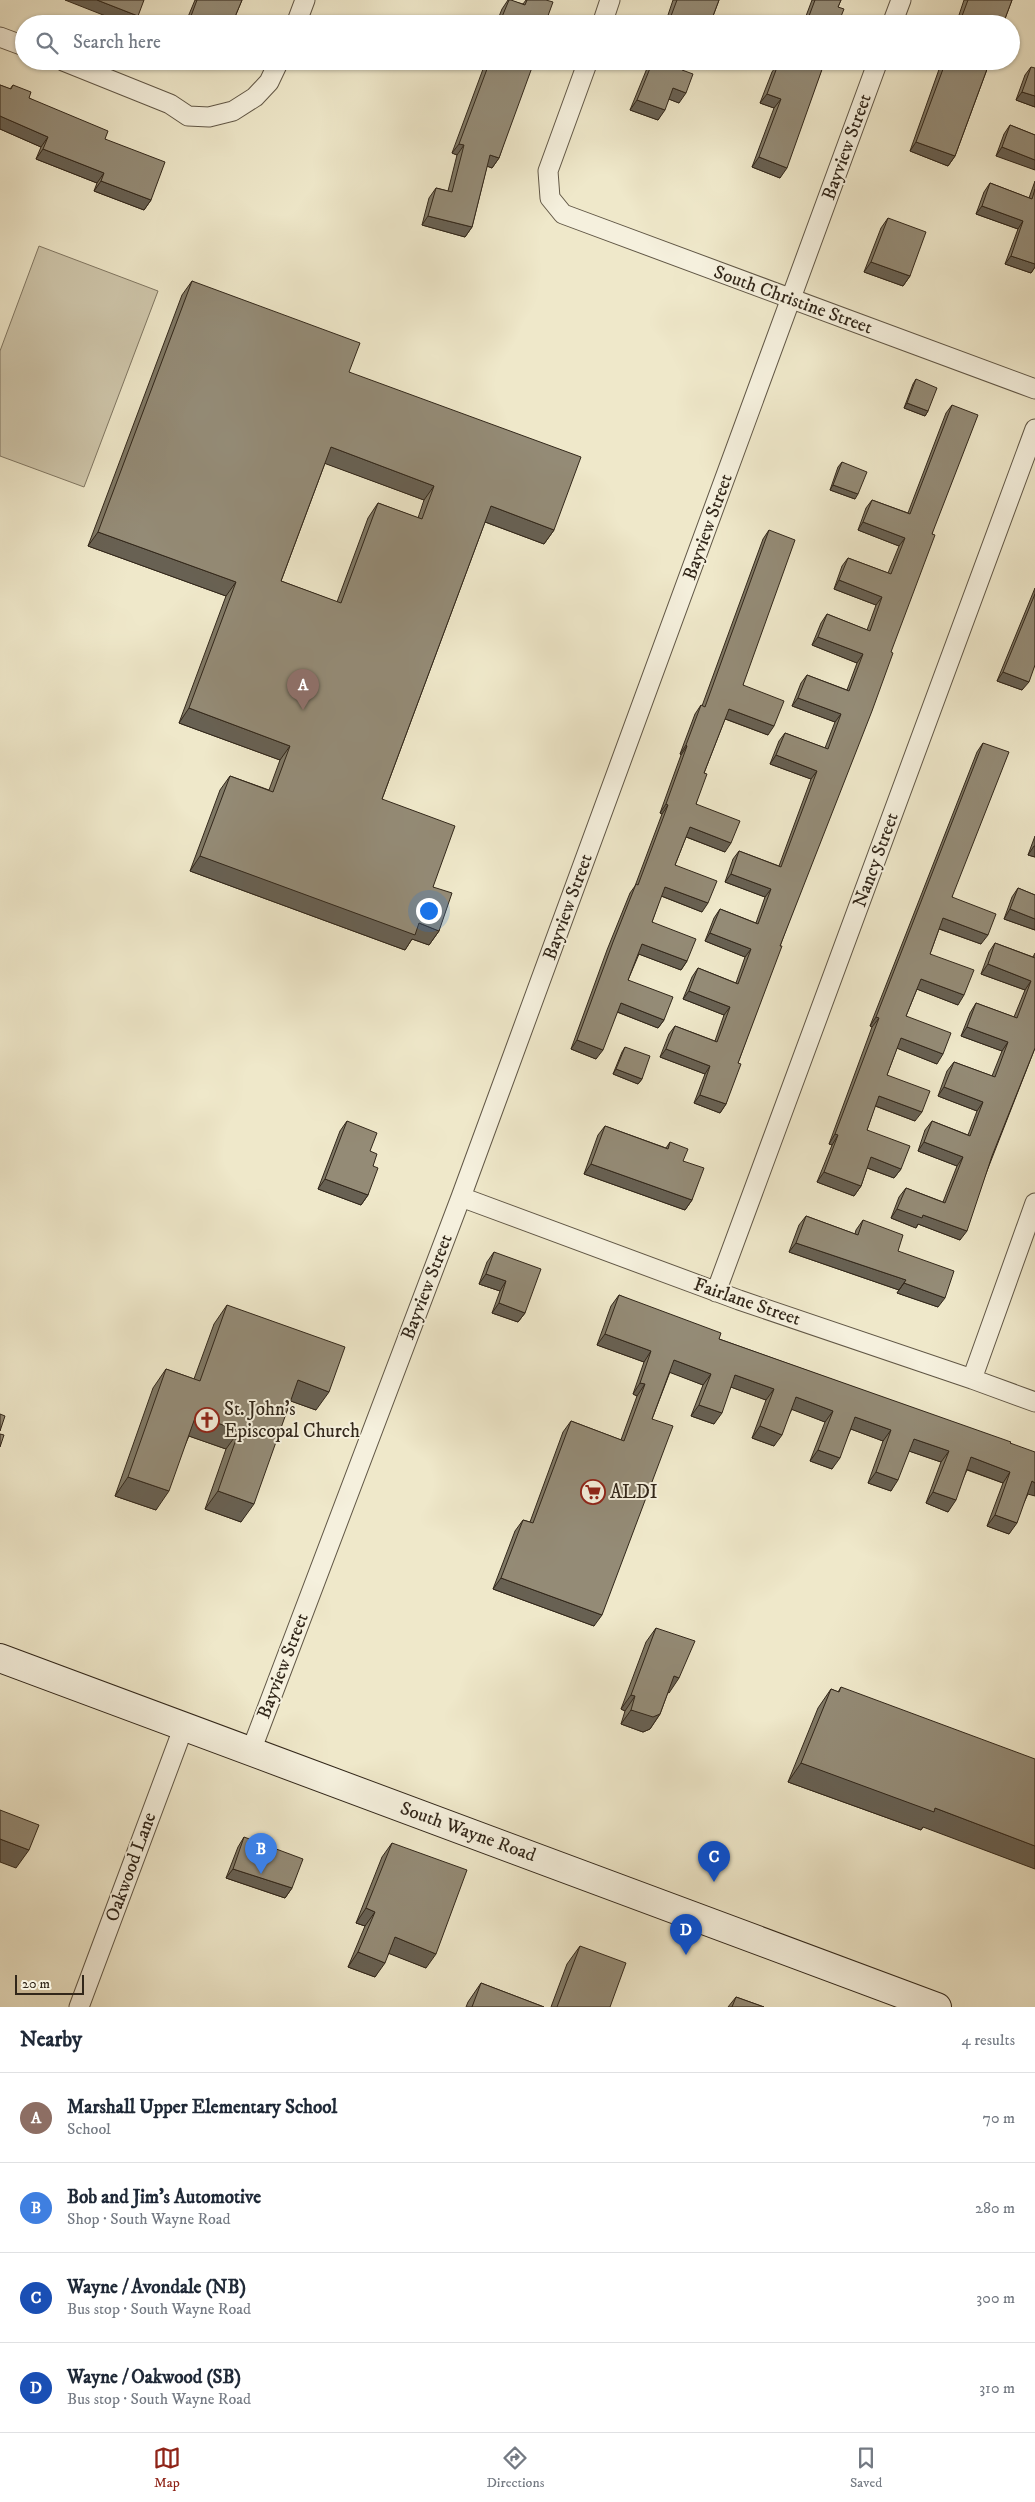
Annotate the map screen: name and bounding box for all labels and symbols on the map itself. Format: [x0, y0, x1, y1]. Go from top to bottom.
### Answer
street label: Bayview Street [817, 91, 877, 203]
street label: South Christine Street [711, 261, 875, 339]
street label: Bayview Street [678, 471, 738, 583]
pin: A [287, 669, 319, 710]
street label: Nancy Street [848, 809, 904, 911]
street label: Bayview Street [538, 851, 598, 963]
your location [416, 898, 442, 924]
street label: Bayview Street [396, 1231, 458, 1343]
street label: Fairlane Street [691, 1273, 803, 1331]
place label: St. John's Episcopal Church [224, 1398, 360, 1443]
church icon: St. John's Episcopal Church [194, 1407, 220, 1433]
supermarket icon: ALDI [580, 1479, 606, 1505]
place label: ALDI [610, 1481, 658, 1504]
street label: Bayview Street [252, 1610, 314, 1722]
street label: South Wayne Road [397, 1797, 540, 1867]
street label: Oakwood Lane [101, 1809, 161, 1925]
pin: B [245, 1833, 277, 1874]
pin: C [698, 1841, 730, 1882]
pin: D [670, 1914, 702, 1955]
scale bar [15, 1972, 84, 1995]

